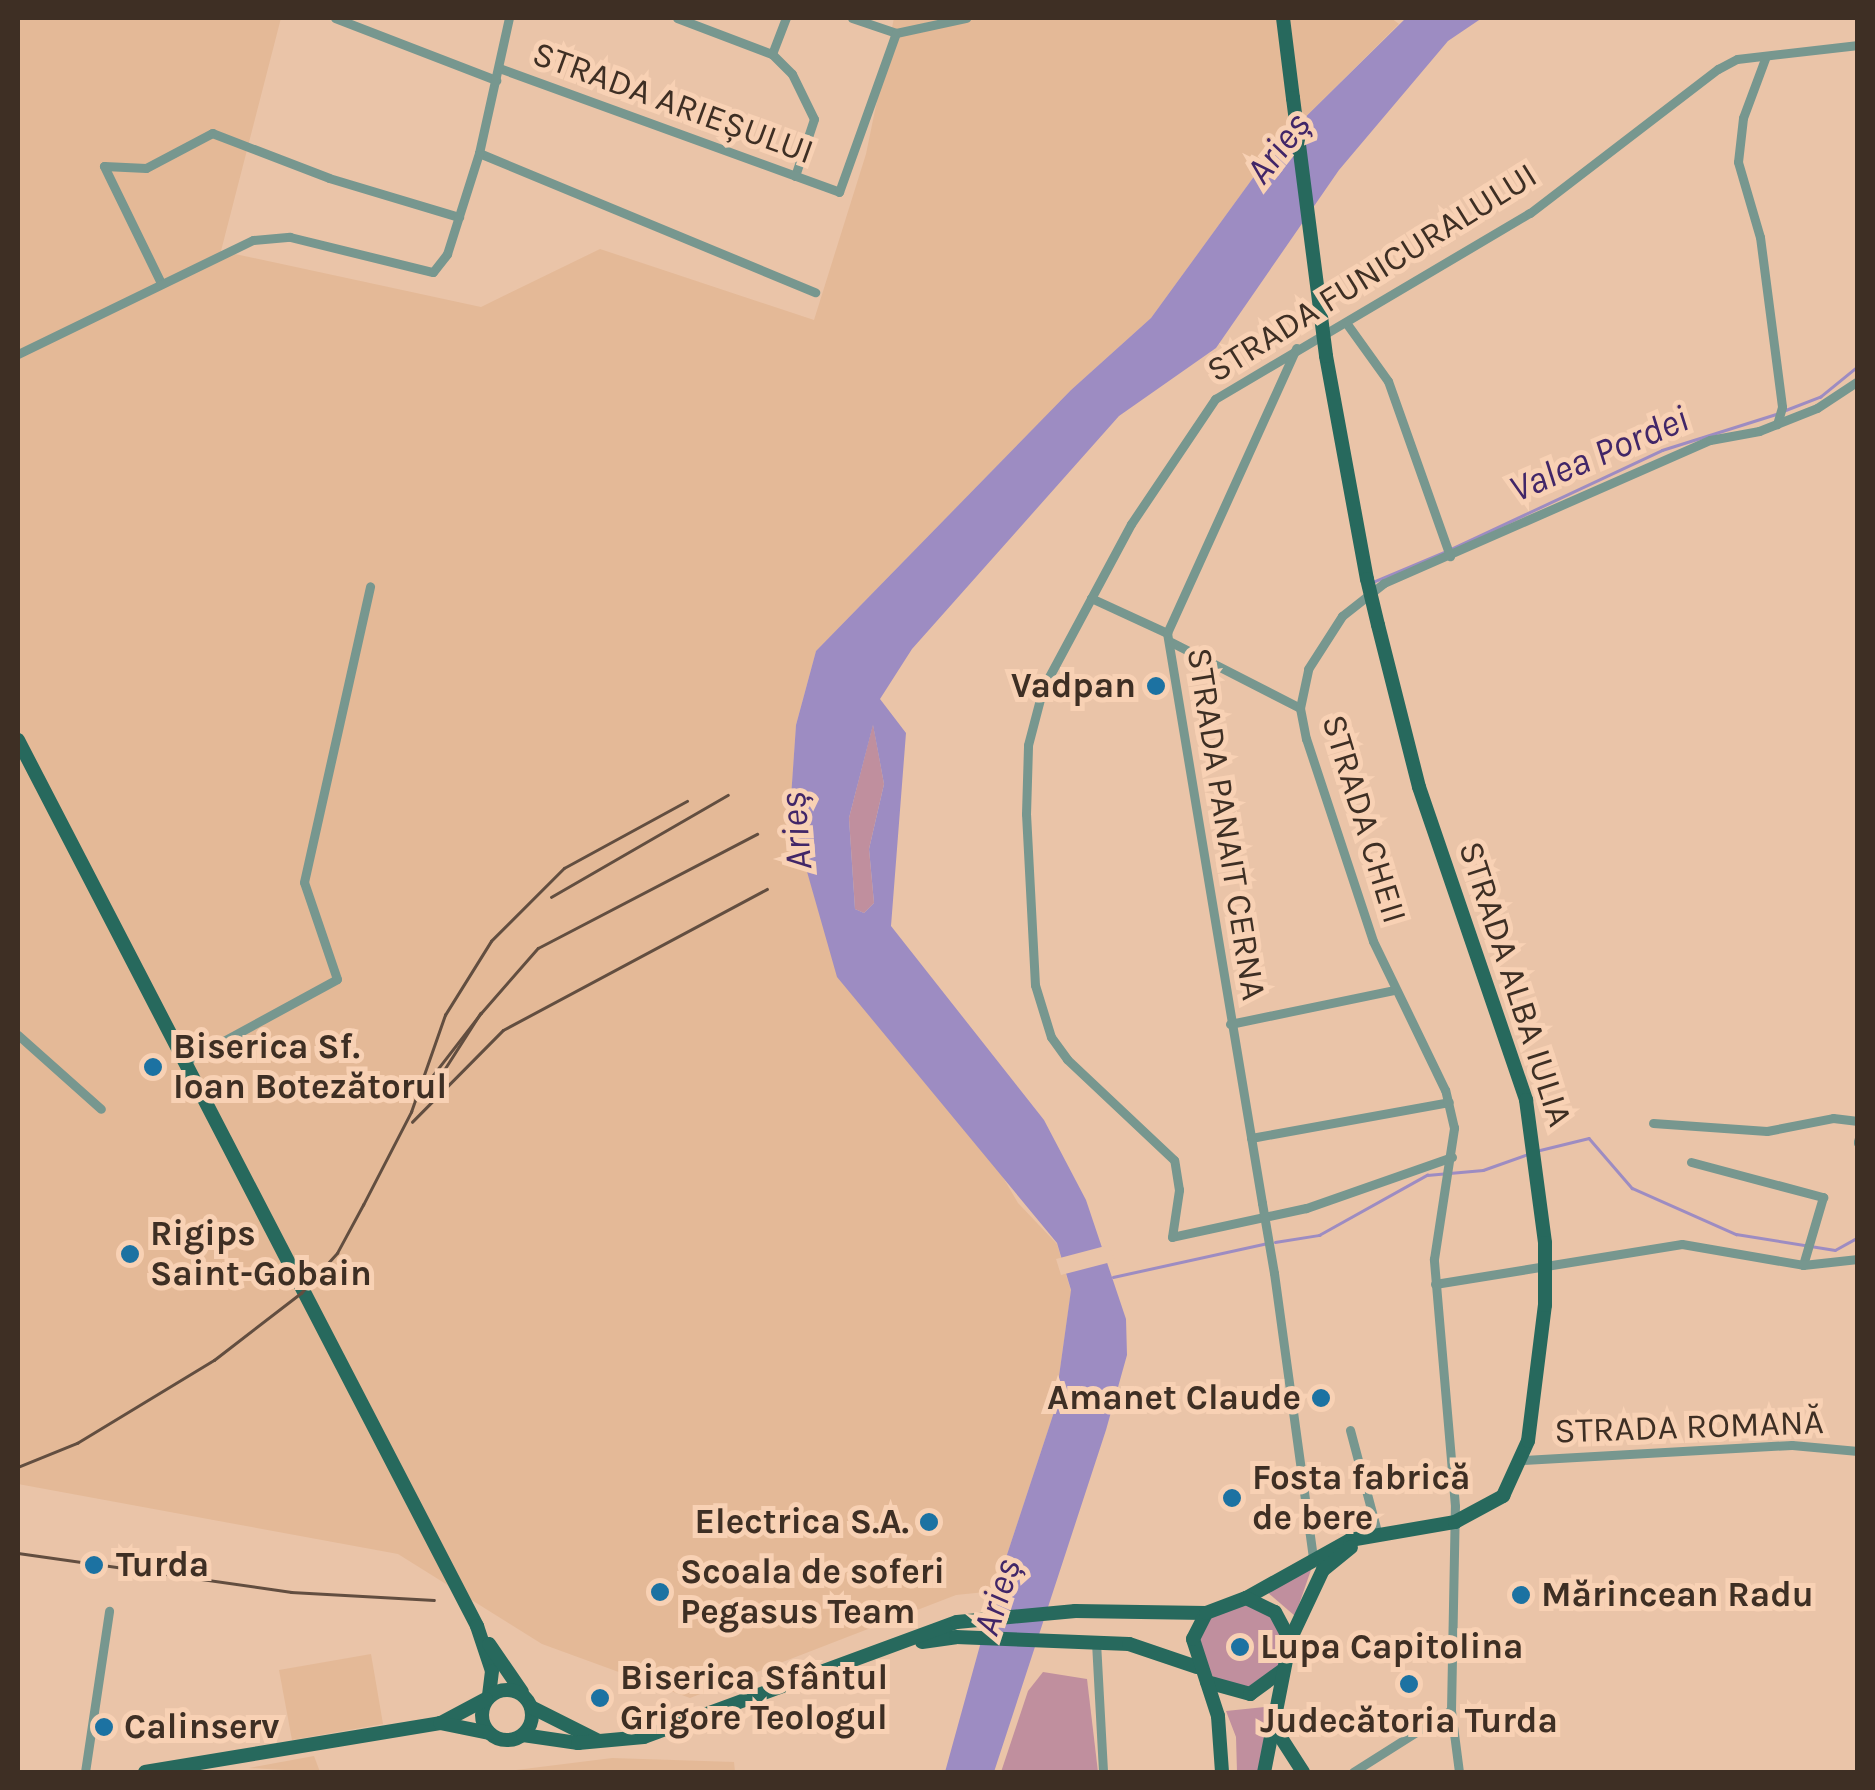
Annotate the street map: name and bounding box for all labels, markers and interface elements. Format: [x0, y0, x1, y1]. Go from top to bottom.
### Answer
street label: STRADA ARIEȘULUI [527, 33, 819, 173]
water label: Arieș [1236, 103, 1320, 193]
street label: STRADA FUNICURALULUI [1199, 154, 1545, 392]
water label: Valea Pordei [1502, 396, 1696, 512]
street label: STRADA PANAIT CERNA [1177, 645, 1275, 1003]
place label: Vadpan [1011, 665, 1136, 707]
marker: Vadpan [1145, 675, 1167, 697]
street label: STRADA CHEII [1312, 710, 1416, 928]
water label: Arieș [770, 790, 822, 872]
street label: STRADA ALBA IULIA [1449, 836, 1581, 1132]
place label: Biserica Sf. Ioan Botezătorul [173, 1026, 447, 1108]
marker: Biserica Sf. Ioan Botezătorul [142, 1056, 164, 1078]
place label: Rigips Saint-Gobain [150, 1213, 372, 1295]
marker: Rigips Saint-Gobain [119, 1243, 141, 1265]
place label: Amanet Claude [1047, 1377, 1301, 1419]
marker: Amanet Claude [1310, 1387, 1332, 1409]
street label: STRADA ROMANĂ [1554, 1401, 1824, 1453]
place label: Fosta fabrică de bere [1252, 1457, 1470, 1539]
marker: Fosta fabrică de bere [1221, 1487, 1243, 1509]
place label: Electrica S.A. [695, 1501, 909, 1543]
marker: Electrica S.A. [918, 1511, 940, 1533]
place label: Turda [116, 1544, 209, 1586]
place label: Scoala de soferi Pegasus Team [680, 1551, 945, 1633]
marker: Turda [81, 1552, 107, 1578]
water label: Arieș [963, 1553, 1031, 1641]
place label: Mărincean Radu [1541, 1574, 1814, 1616]
marker: Scoala de soferi Pegasus Team [649, 1581, 671, 1603]
marker: Mărincean Radu [1510, 1584, 1532, 1606]
place label: Lupa Capitolina [1260, 1626, 1523, 1668]
marker: Lupa Capitolina [1229, 1636, 1251, 1658]
place label: Biserica Sfântul Grigore Teologul [620, 1657, 888, 1739]
marker: Judecătoria Turda [1398, 1673, 1420, 1695]
marker: Biserica Sfântul Grigore Teologul [589, 1687, 611, 1709]
place label: Judecătoria Turda [1260, 1700, 1558, 1742]
place label: Calinserv [124, 1706, 280, 1748]
marker: Calinserv [93, 1716, 115, 1738]

